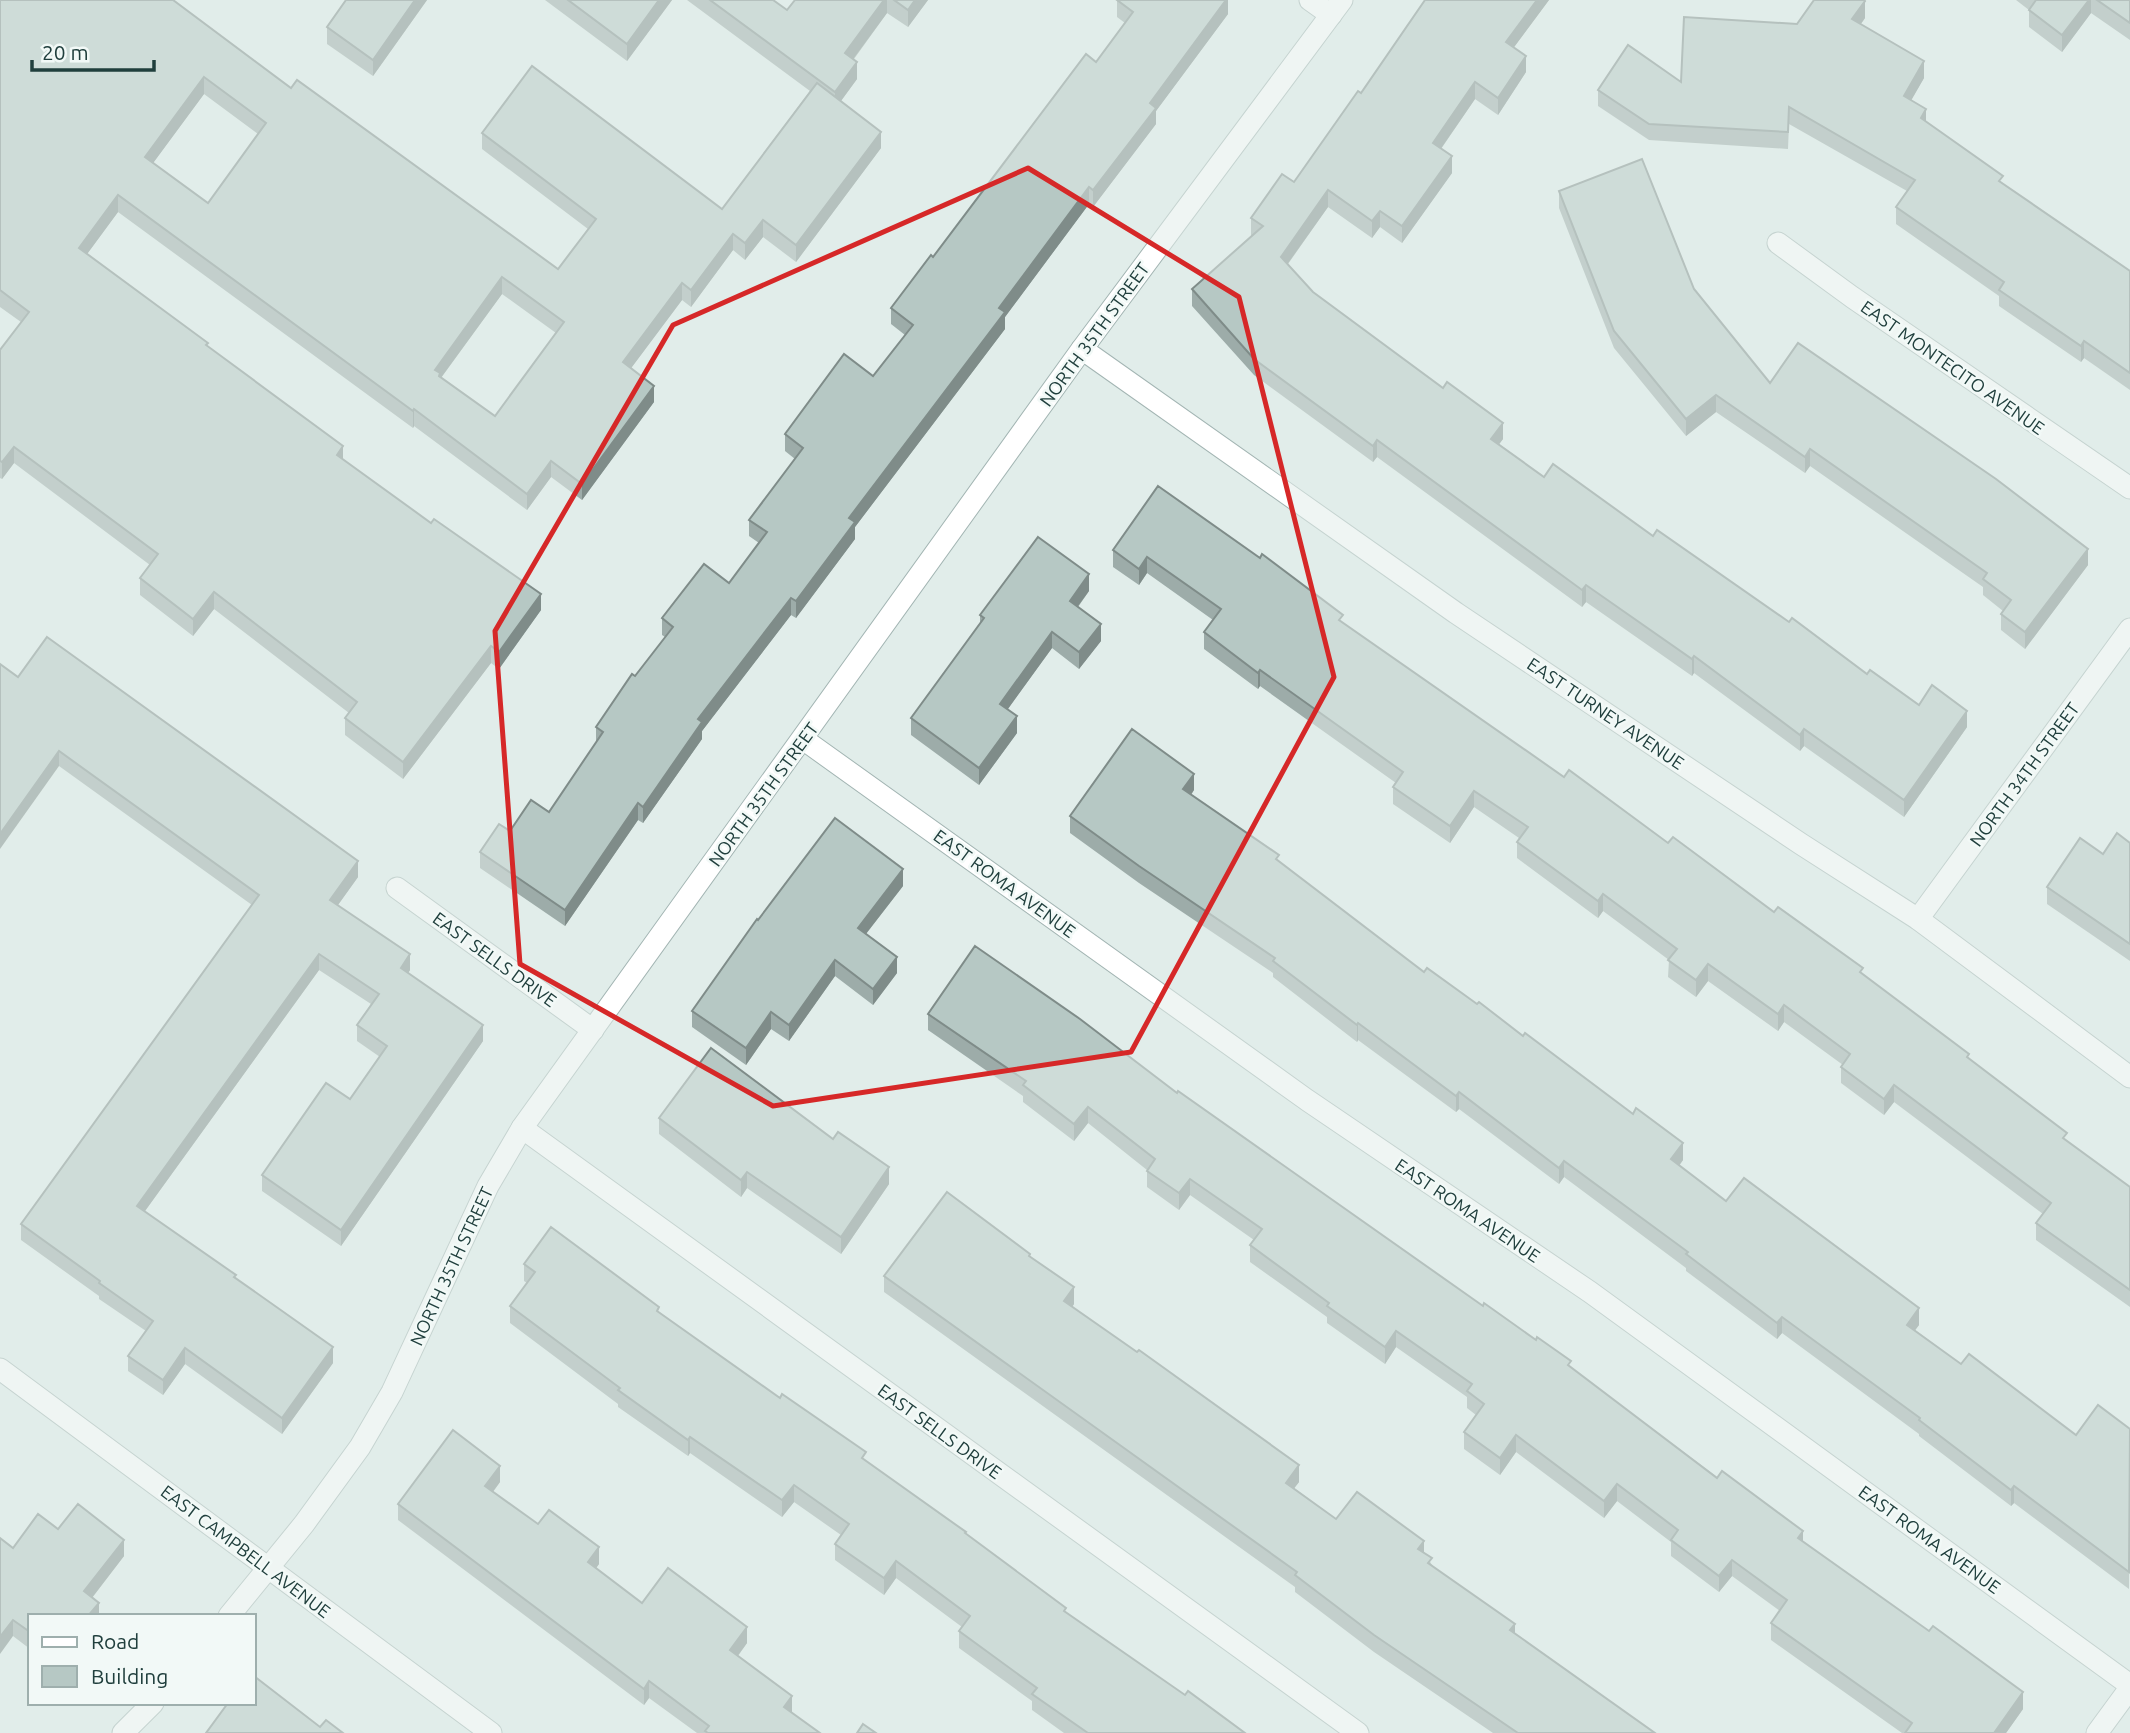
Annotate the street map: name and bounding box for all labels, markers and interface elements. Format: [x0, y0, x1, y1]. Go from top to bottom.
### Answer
scale bar [32, 28, 154, 72]
text: 20 m [42, 40, 89, 64]
street label: NORTH 35TH STREET [1035, 258, 1153, 410]
street label: EAST MONTECITO AVENUE [1858, 296, 2048, 438]
street label: EAST TURNEY AVENUE [1524, 653, 1688, 773]
street label: NORTH 34TH STREET [1965, 698, 2083, 850]
street label: NORTH 35TH STREET [704, 718, 822, 870]
street label: EAST ROMA AVENUE [930, 825, 1080, 941]
street label: EAST SELLS DRIVE [429, 908, 561, 1010]
street label: EAST ROMA AVENUE [1392, 1154, 1544, 1266]
street label: NORTH 35TH STREET [405, 1184, 497, 1348]
street label: EAST SELLS DRIVE [874, 1380, 1006, 1482]
street label: EAST CAMPBELL AVENUE [157, 1481, 335, 1621]
street label: EAST ROMA AVENUE [1855, 1481, 2005, 1597]
legend [28, 1614, 256, 1705]
text: Road [91, 1629, 139, 1653]
text: Building [91, 1664, 168, 1688]

